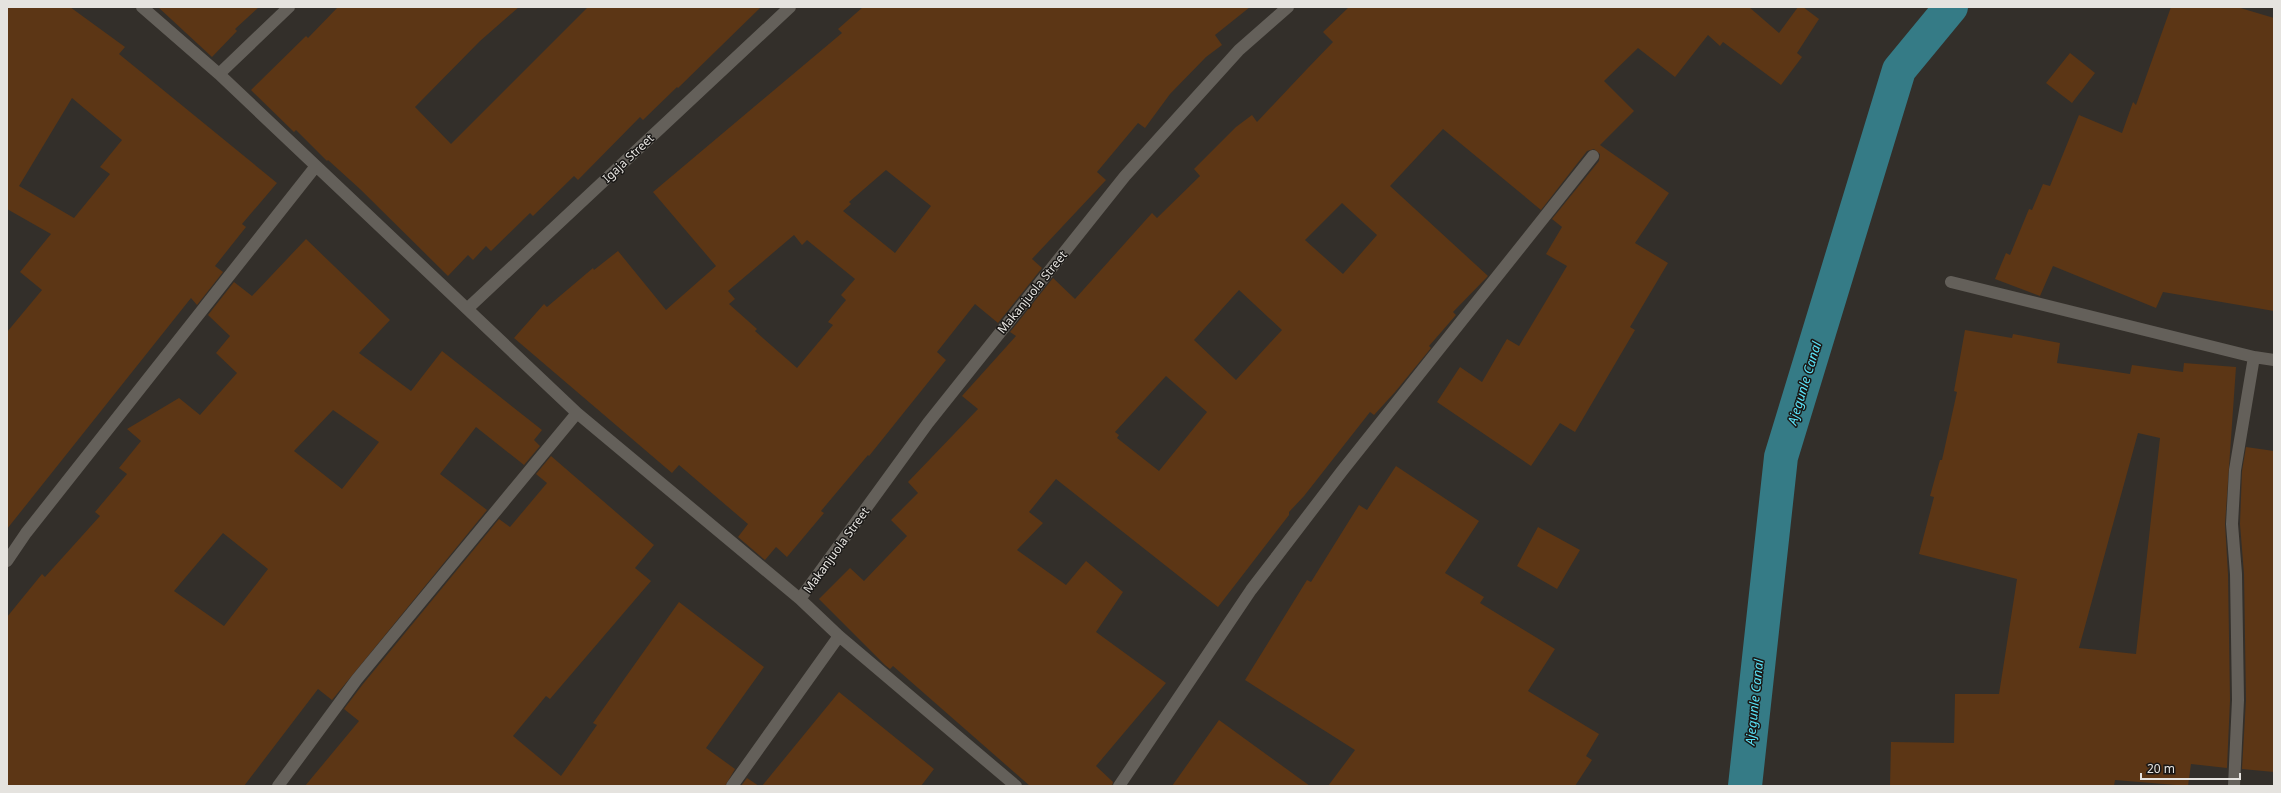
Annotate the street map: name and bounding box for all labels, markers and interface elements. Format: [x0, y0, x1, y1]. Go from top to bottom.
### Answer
street label: Igaja Street [599, 129, 658, 186]
street label: Makanjuola Street [993, 246, 1071, 337]
water label: Ajegunle Canal [1782, 339, 1825, 428]
street label: Makanjuola Street [799, 503, 873, 596]
water label: Ajegunle Canal [1740, 658, 1768, 747]
scale bar [2141, 755, 2240, 781]
text: 20 m [2147, 760, 2175, 777]

